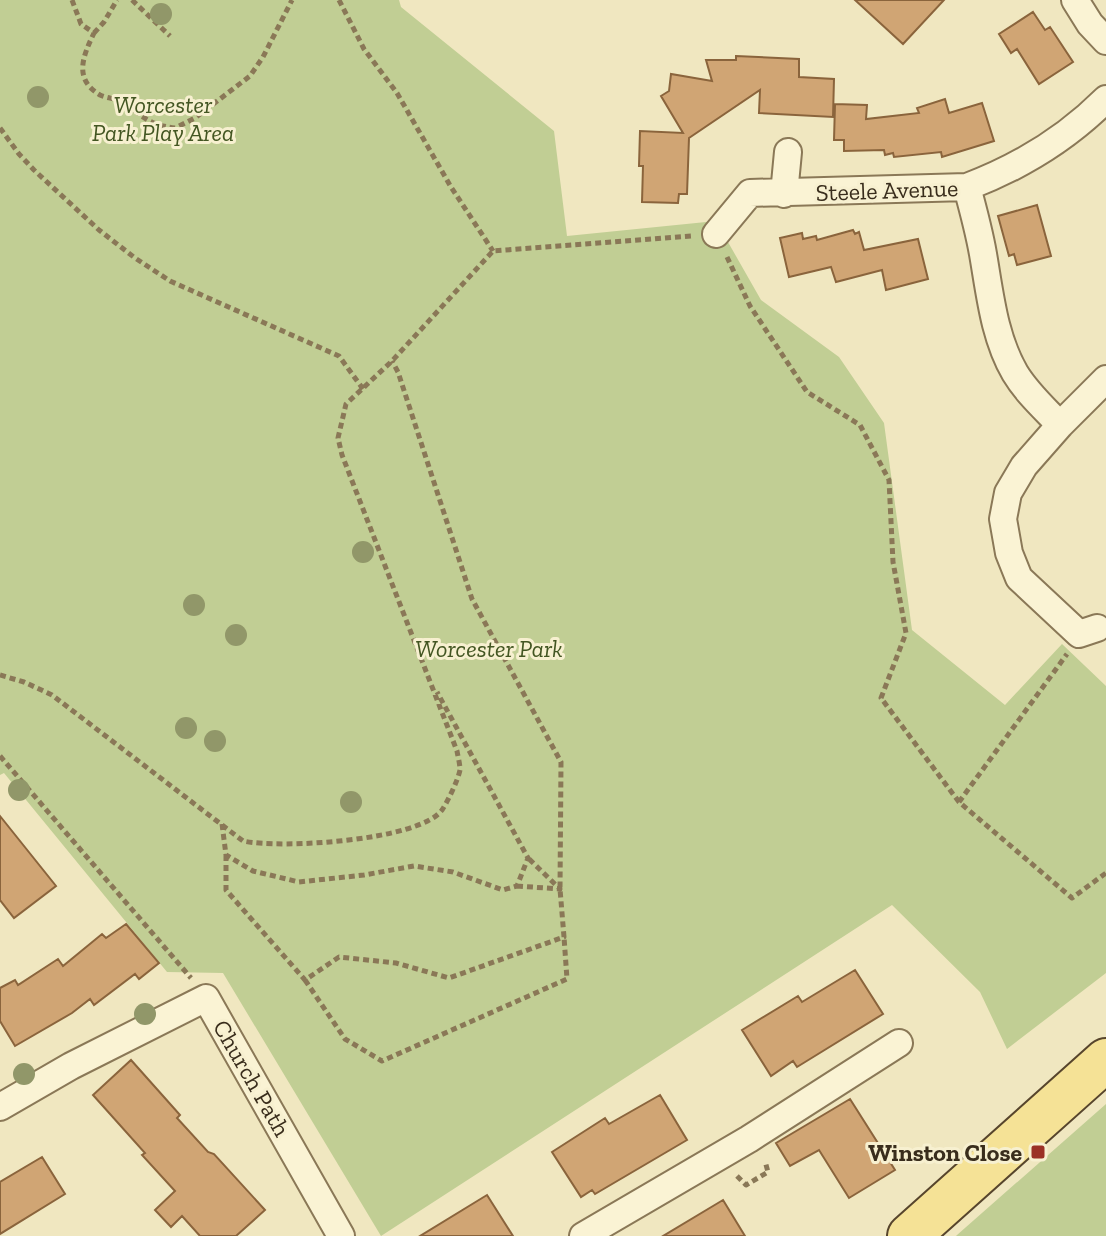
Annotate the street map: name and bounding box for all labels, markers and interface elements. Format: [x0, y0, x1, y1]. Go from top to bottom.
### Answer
park label: Worcester Park Play Area [92, 90, 234, 147]
street label: Steele Avenue [815, 173, 959, 207]
park label: Worcester Park [415, 634, 563, 663]
street label: Church Path [207, 1015, 297, 1142]
place label: Winston Close [868, 1138, 1022, 1167]
marker: Winston Close [1029, 1143, 1047, 1161]

